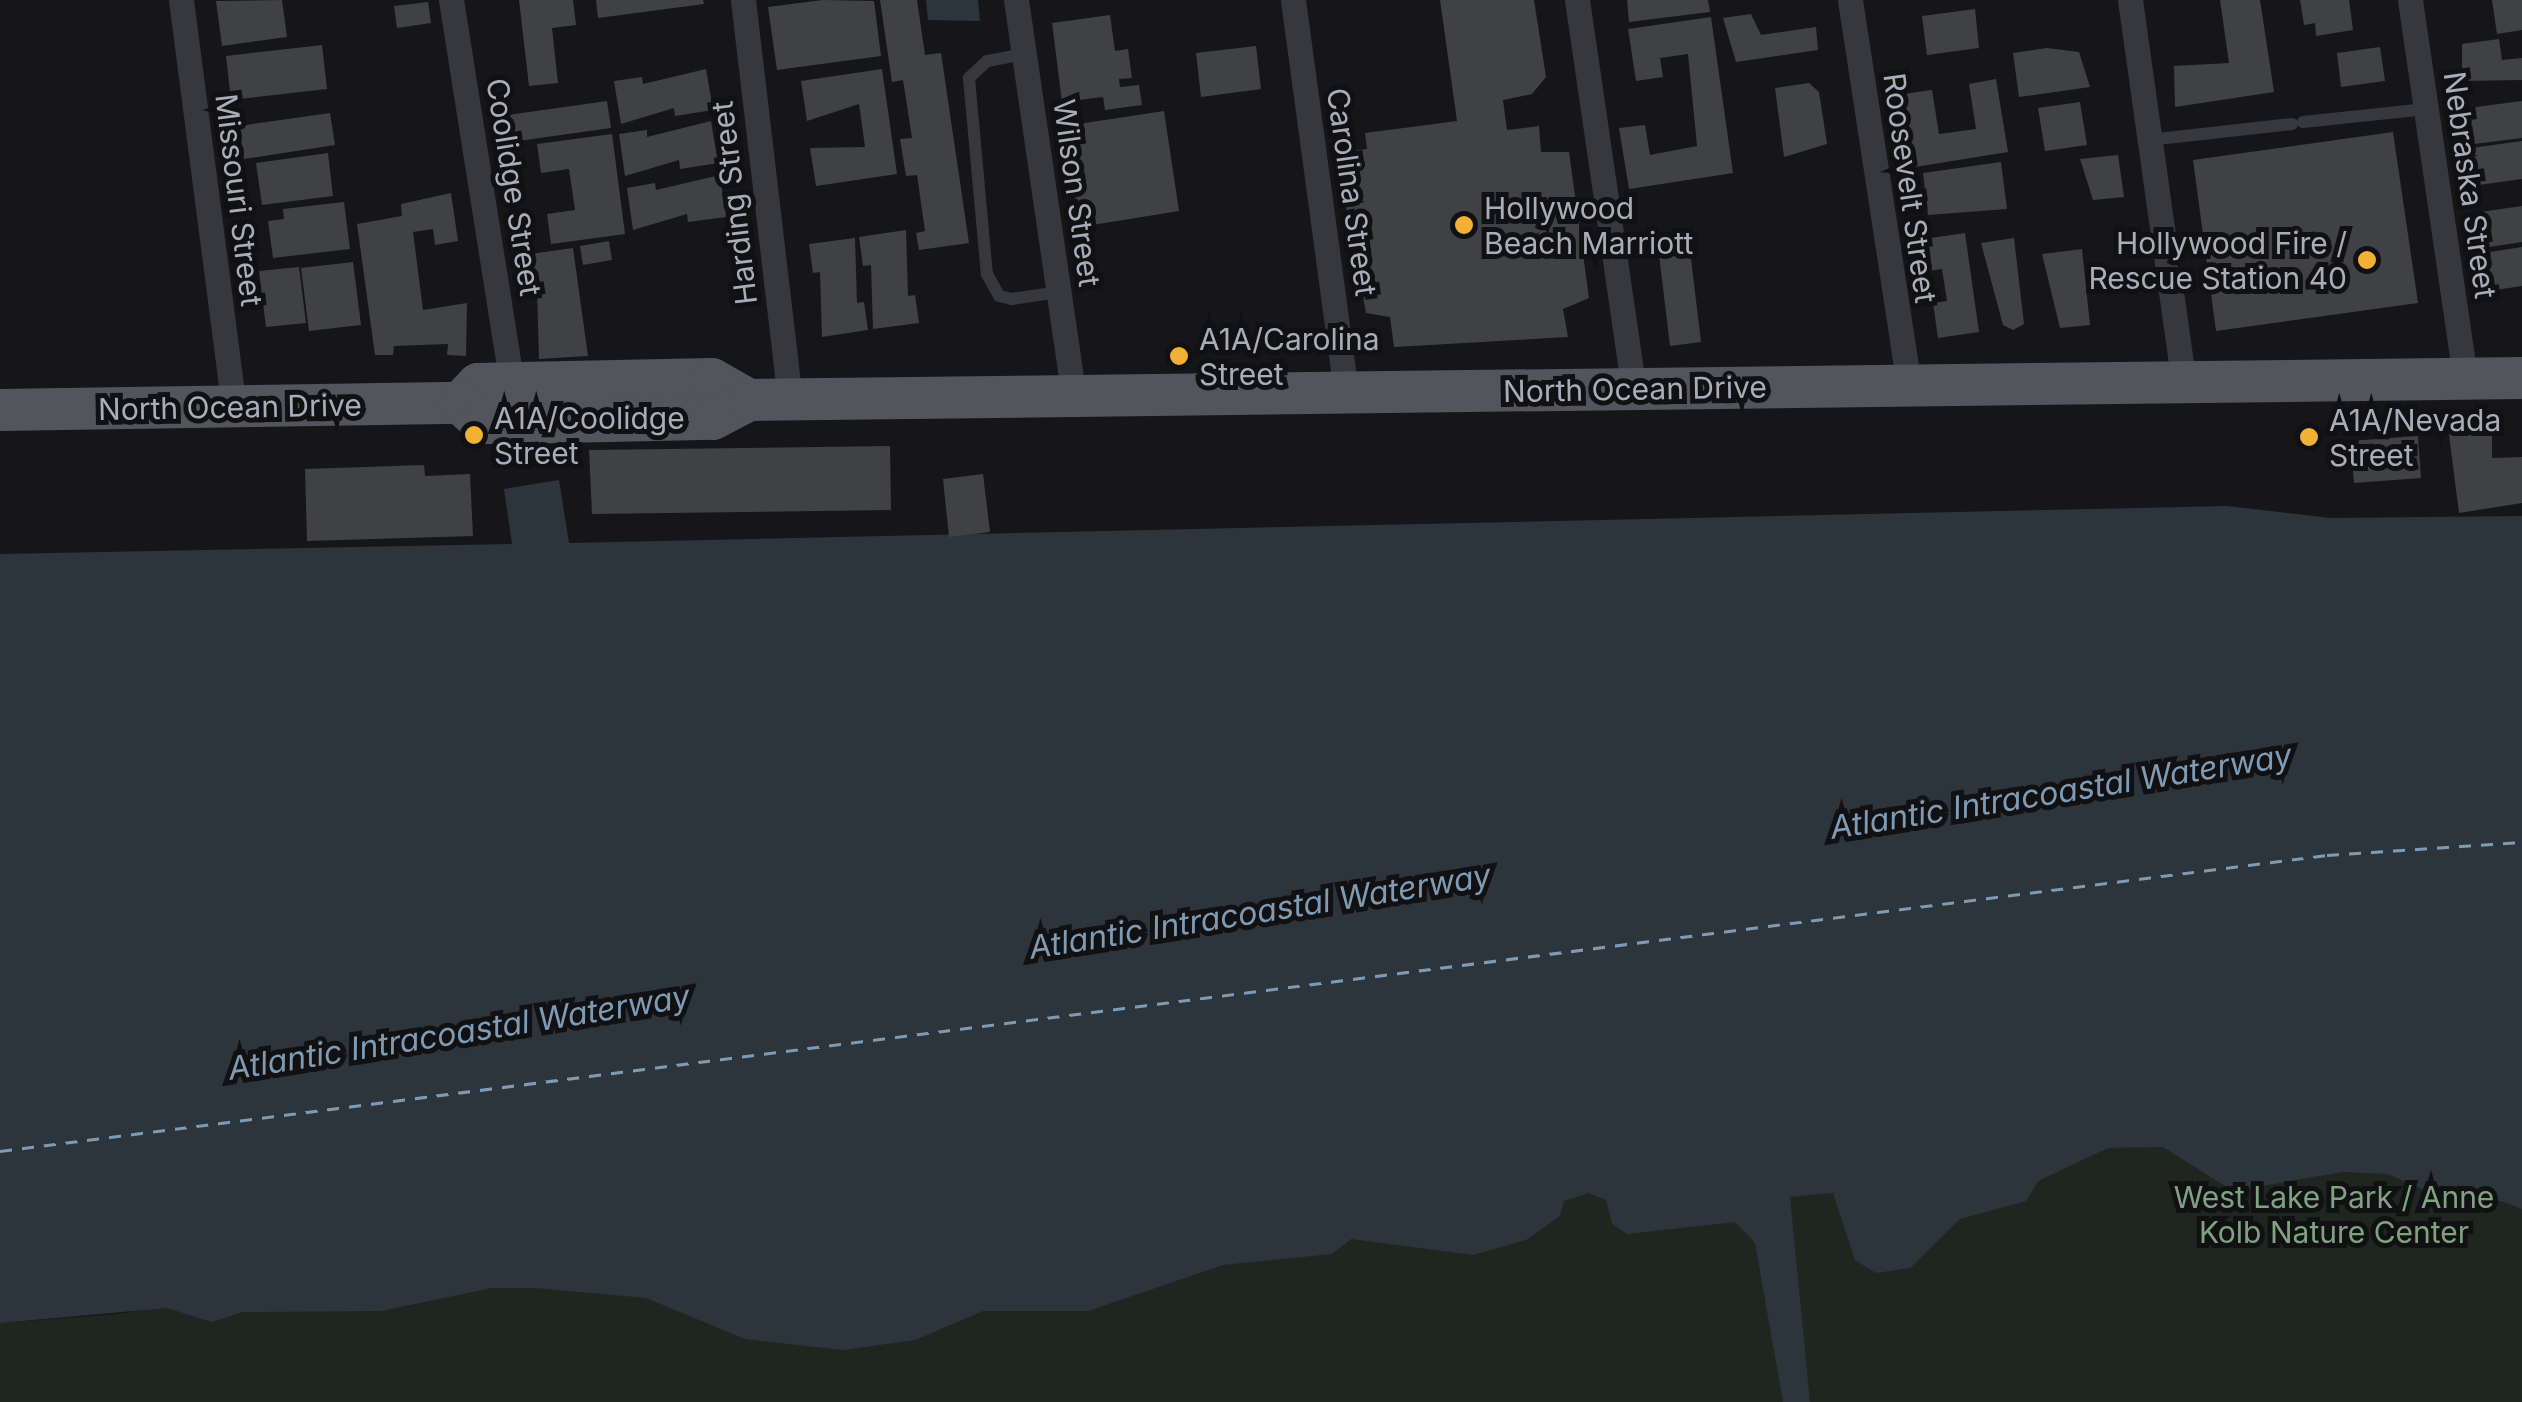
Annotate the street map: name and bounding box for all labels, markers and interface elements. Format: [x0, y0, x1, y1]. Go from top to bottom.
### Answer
street label: Nebraska Street [2436, 69, 2504, 301]
street label: Roosevelt Street [1876, 71, 1944, 305]
street label: Coolidge Street [479, 76, 549, 298]
street label: Carolina Street [1320, 86, 1384, 298]
street label: Missouri Street [208, 92, 270, 308]
street label: Wilson Street [1046, 97, 1108, 289]
street label: Harding Street [704, 99, 764, 307]
place label: Hollywood Beach Marriott [1484, 190, 1693, 260]
marker: Hollywood Beach Marriott [1453, 214, 1475, 236]
place label: Hollywood Fire / Rescue Station 40 [2088, 225, 2347, 296]
marker: Hollywood Fire / Rescue Station 40 [2356, 249, 2378, 271]
place label: A1A/Carolina Street [1199, 321, 1380, 392]
marker: A1A/Carolina Street [1168, 345, 1190, 367]
street label: North Ocean Drive [1503, 369, 1767, 409]
street label: North Ocean Drive [98, 387, 362, 427]
place label: A1A/Coolidge Street [494, 400, 685, 470]
place label: A1A/Nevada Street [2329, 402, 2501, 472]
marker: A1A/Coolidge Street [463, 424, 485, 446]
marker: A1A/Nevada Street [2298, 426, 2320, 448]
water label: Atlantic Intracoastal Waterway [1827, 737, 2295, 847]
water label: Atlantic Intracoastal Waterway [1026, 857, 1494, 967]
water label: Atlantic Intracoastal Waterway [225, 978, 693, 1088]
park label: West Lake Park / Anne Kolb Nature Center [2174, 1179, 2494, 1250]

